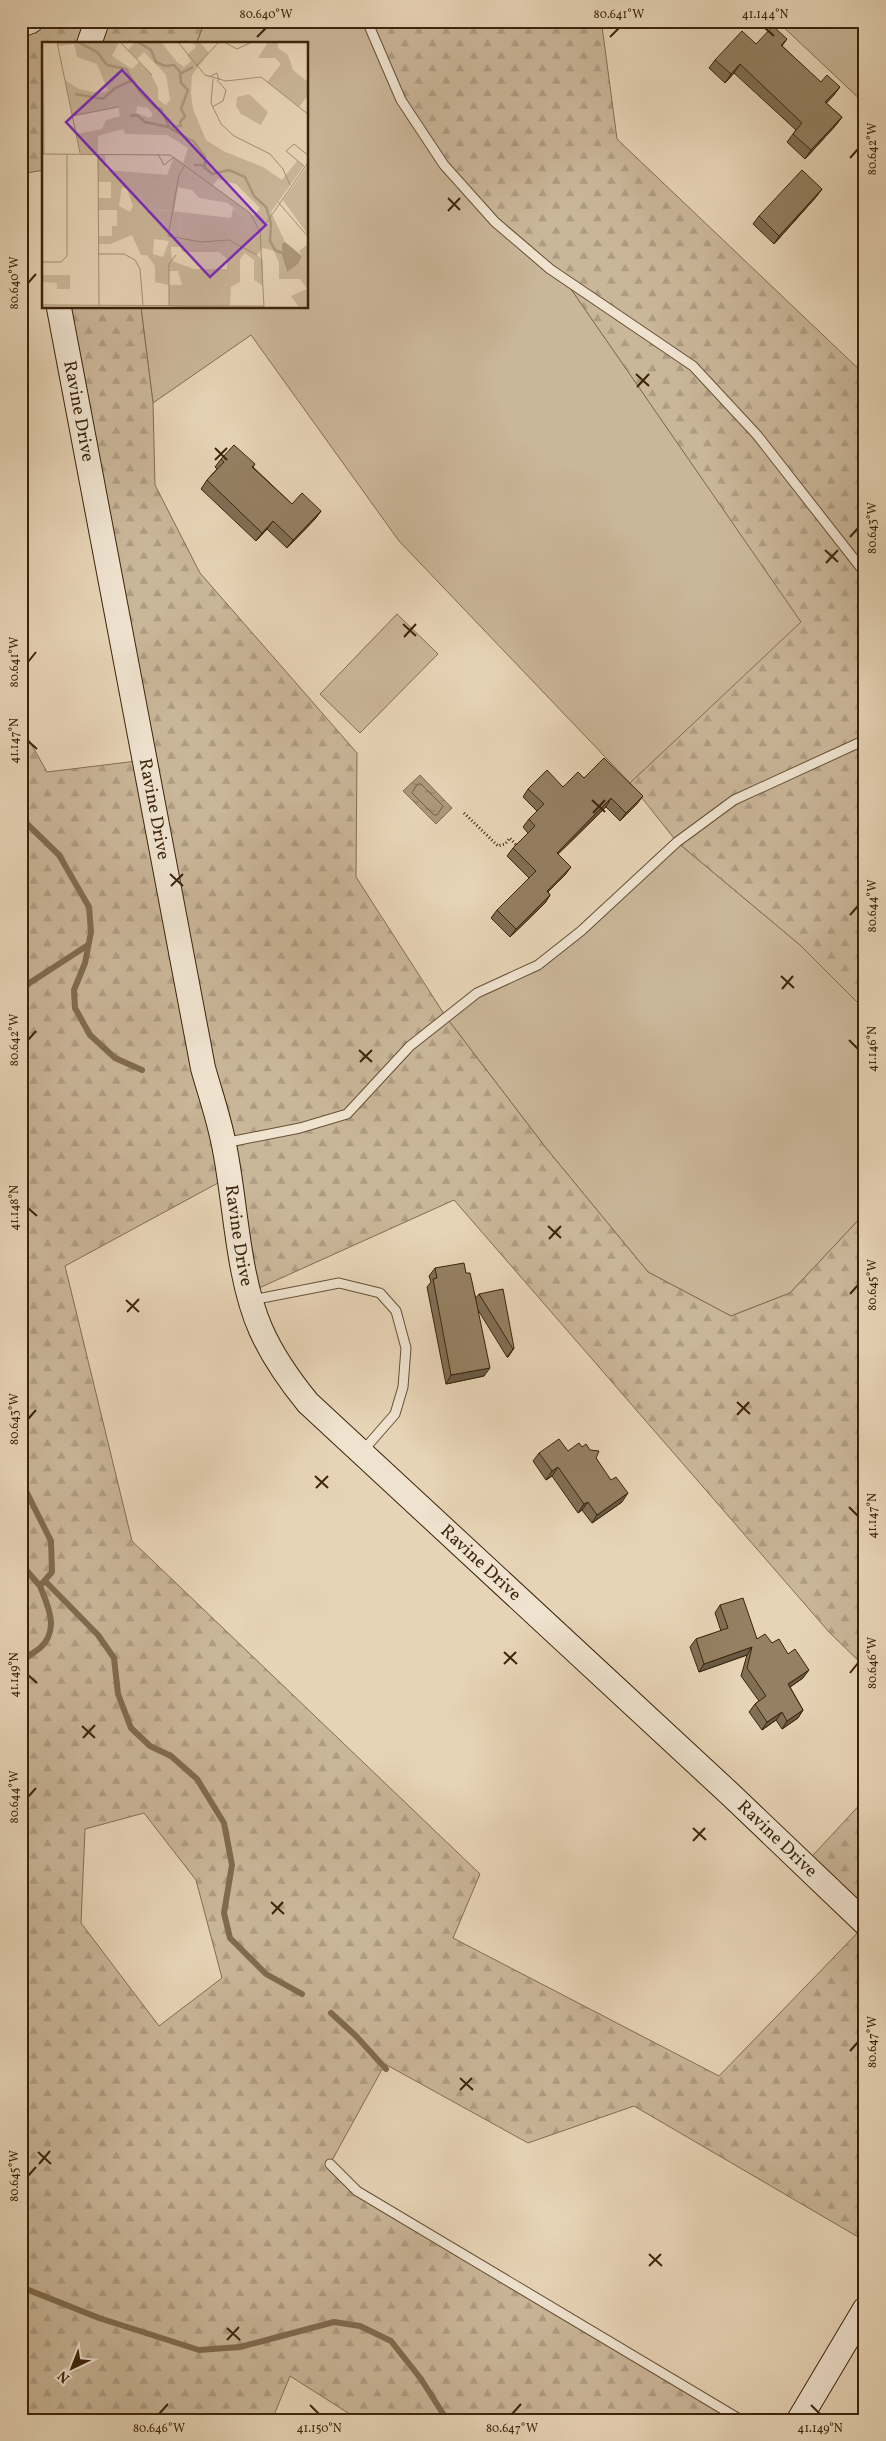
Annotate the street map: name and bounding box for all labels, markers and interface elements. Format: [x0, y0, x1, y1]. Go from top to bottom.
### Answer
text: 80.640°W [240, 7, 292, 23]
text: 80.641°W [594, 7, 644, 23]
text: 41.144°N [742, 7, 788, 23]
inset map [42, 42, 309, 309]
text: 80.642°W [865, 123, 881, 175]
text: 80.640°W [7, 257, 23, 309]
street label: Ravine Drive [57, 358, 100, 464]
text: 80.643°W [865, 502, 881, 554]
text: 80.641°W [7, 637, 23, 687]
text: 41.147°N [7, 718, 23, 764]
street label: Ravine Drive [132, 756, 176, 862]
text: 80.644°W [865, 880, 881, 932]
text: 80.642°W [7, 1014, 23, 1066]
text: 41.146°N [865, 1026, 881, 1072]
street label: Ravine Drive [218, 1183, 259, 1289]
text: 41.148°N [7, 1185, 23, 1231]
text: 80.645°W [865, 1259, 881, 1311]
text: 80.643°W [7, 1393, 23, 1445]
text: 41.147°N [865, 1493, 881, 1539]
street label: Ravine Drive [435, 1519, 527, 1607]
text: 80.646°W [865, 1637, 881, 1689]
text: 41.149°N [7, 1652, 23, 1698]
text: 80.644°W [7, 1771, 23, 1823]
street label: Ravine Drive [731, 1795, 823, 1883]
text: 80.647°W [865, 2016, 881, 2068]
text: 80.645°W [7, 2150, 23, 2202]
north arrow [48, 2344, 98, 2394]
text: N [54, 2366, 74, 2387]
text: 80.646°W [133, 2421, 185, 2437]
text: 41.150°N [296, 2421, 342, 2437]
text: 80.647°W [486, 2421, 538, 2437]
text: 41.149°N [797, 2421, 843, 2437]

